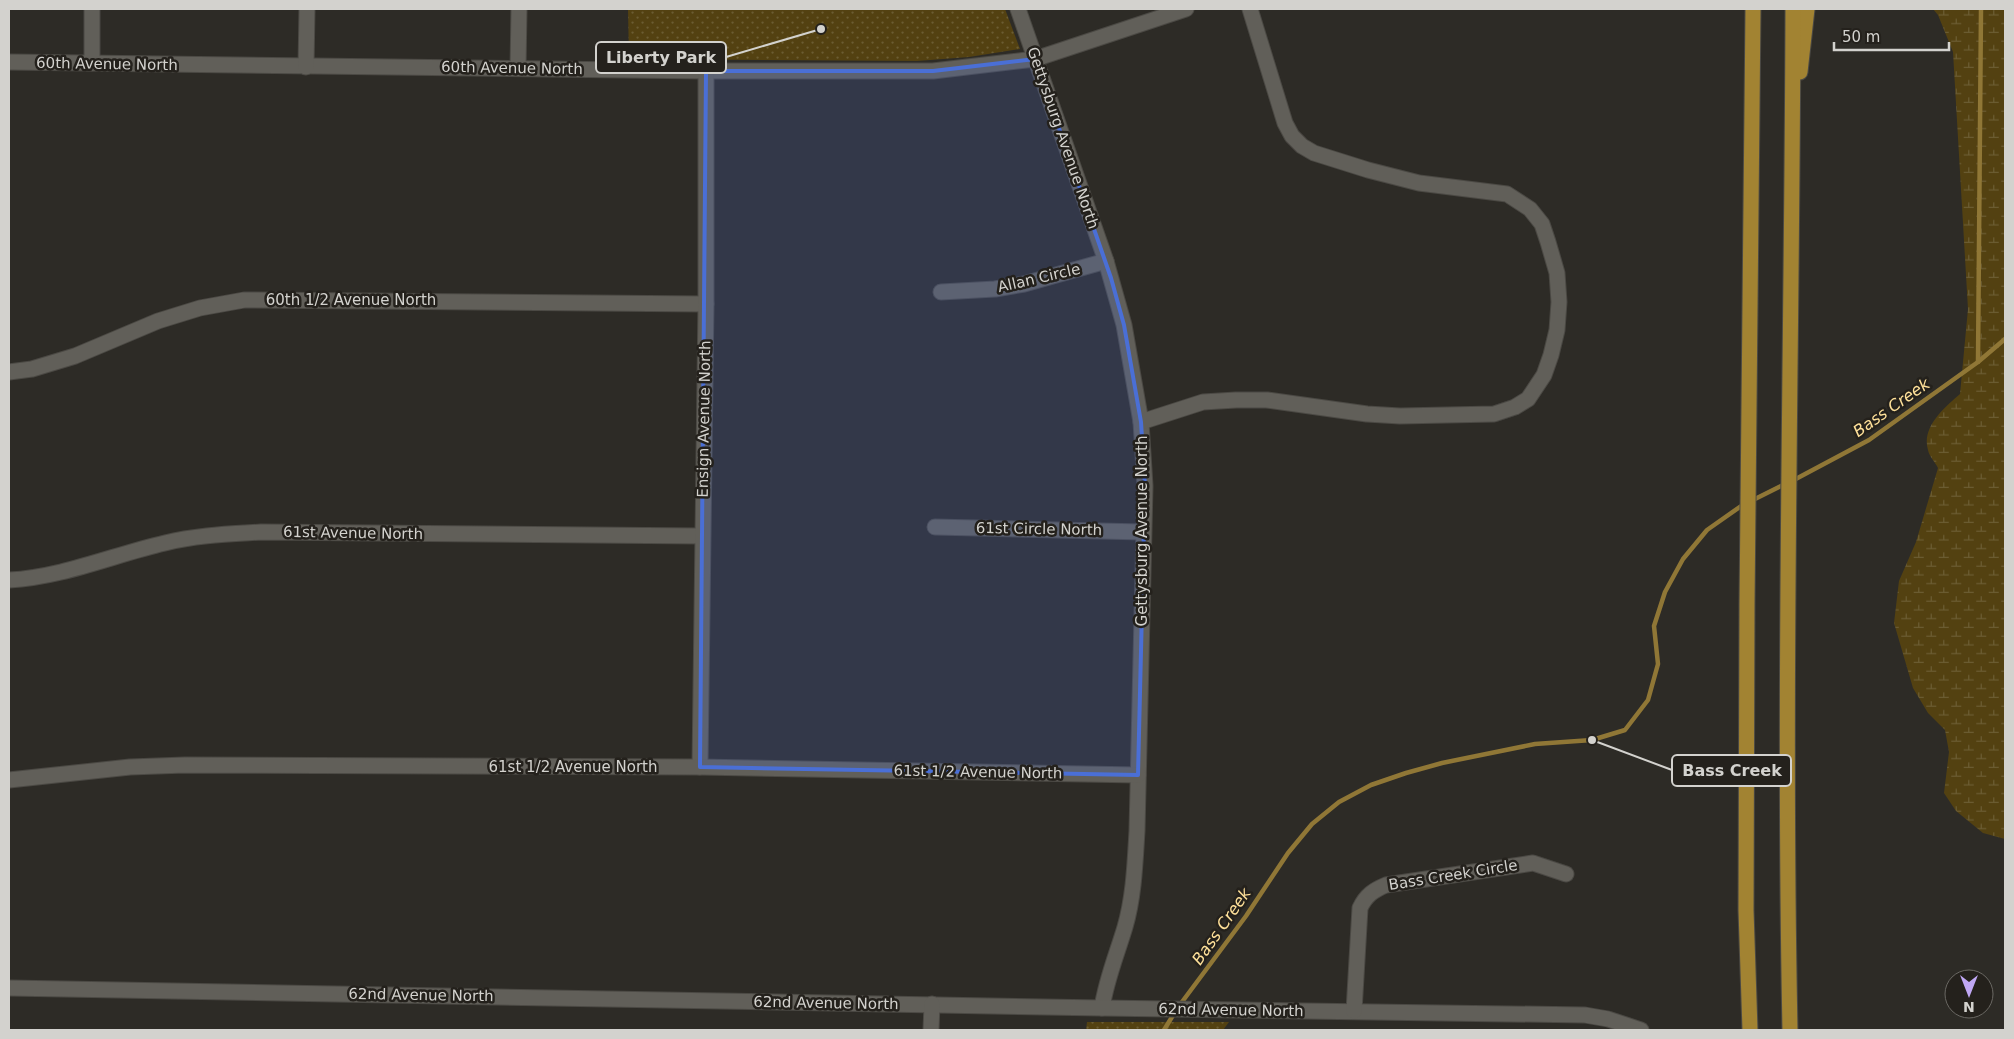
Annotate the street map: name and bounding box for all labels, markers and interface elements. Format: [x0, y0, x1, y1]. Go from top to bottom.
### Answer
scale bar [1834, 20, 1949, 52]
text: 50 m [1842, 28, 1880, 46]
callout: Liberty Park [596, 42, 726, 73]
street label: Gettysburg Avenue North [1023, 45, 1103, 231]
text: Liberty Park [606, 48, 716, 67]
street label: 60th Avenue North [36, 54, 178, 74]
street label: 60th Avenue North [441, 58, 583, 78]
street label: Allan Circle [996, 260, 1082, 296]
street label: 60th 1/2 Avenue North [266, 291, 436, 309]
street label: Ensign Avenue North [694, 340, 714, 498]
water label: Bass Creek [1849, 374, 1934, 441]
street label: Gettysburg Avenue North [1133, 436, 1151, 626]
street label: 61st Circle North [976, 519, 1102, 539]
street label: 61st Avenue North [283, 523, 423, 543]
callout: Bass Creek [1672, 755, 1791, 786]
street label: 61st 1/2 Avenue North [489, 758, 657, 776]
text: Bass Creek [1682, 761, 1782, 780]
street label: 61st 1/2 Avenue North [893, 762, 1063, 782]
street label: Bass Creek Circle [1387, 856, 1519, 894]
water label: Bass Creek [1188, 884, 1255, 968]
north arrow [1944, 969, 1994, 1019]
street label: 62nd Avenue North [348, 985, 494, 1005]
street label: 62nd Avenue North [753, 993, 899, 1013]
text: N [1963, 999, 1975, 1015]
street label: 62nd Avenue North [1158, 1000, 1304, 1020]

